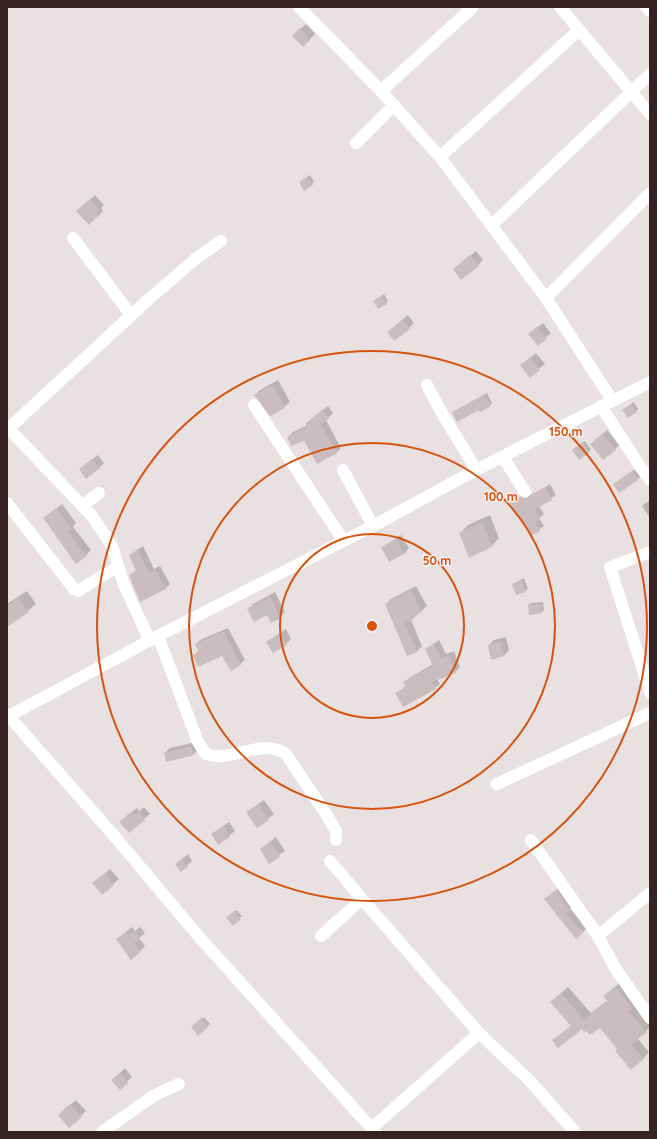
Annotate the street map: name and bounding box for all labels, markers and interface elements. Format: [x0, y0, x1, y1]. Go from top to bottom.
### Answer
text: 150 m [549, 424, 583, 439]
text: 100 m [484, 489, 518, 504]
text: 50 m [423, 553, 451, 568]
centre of rings [365, 619, 379, 633]

